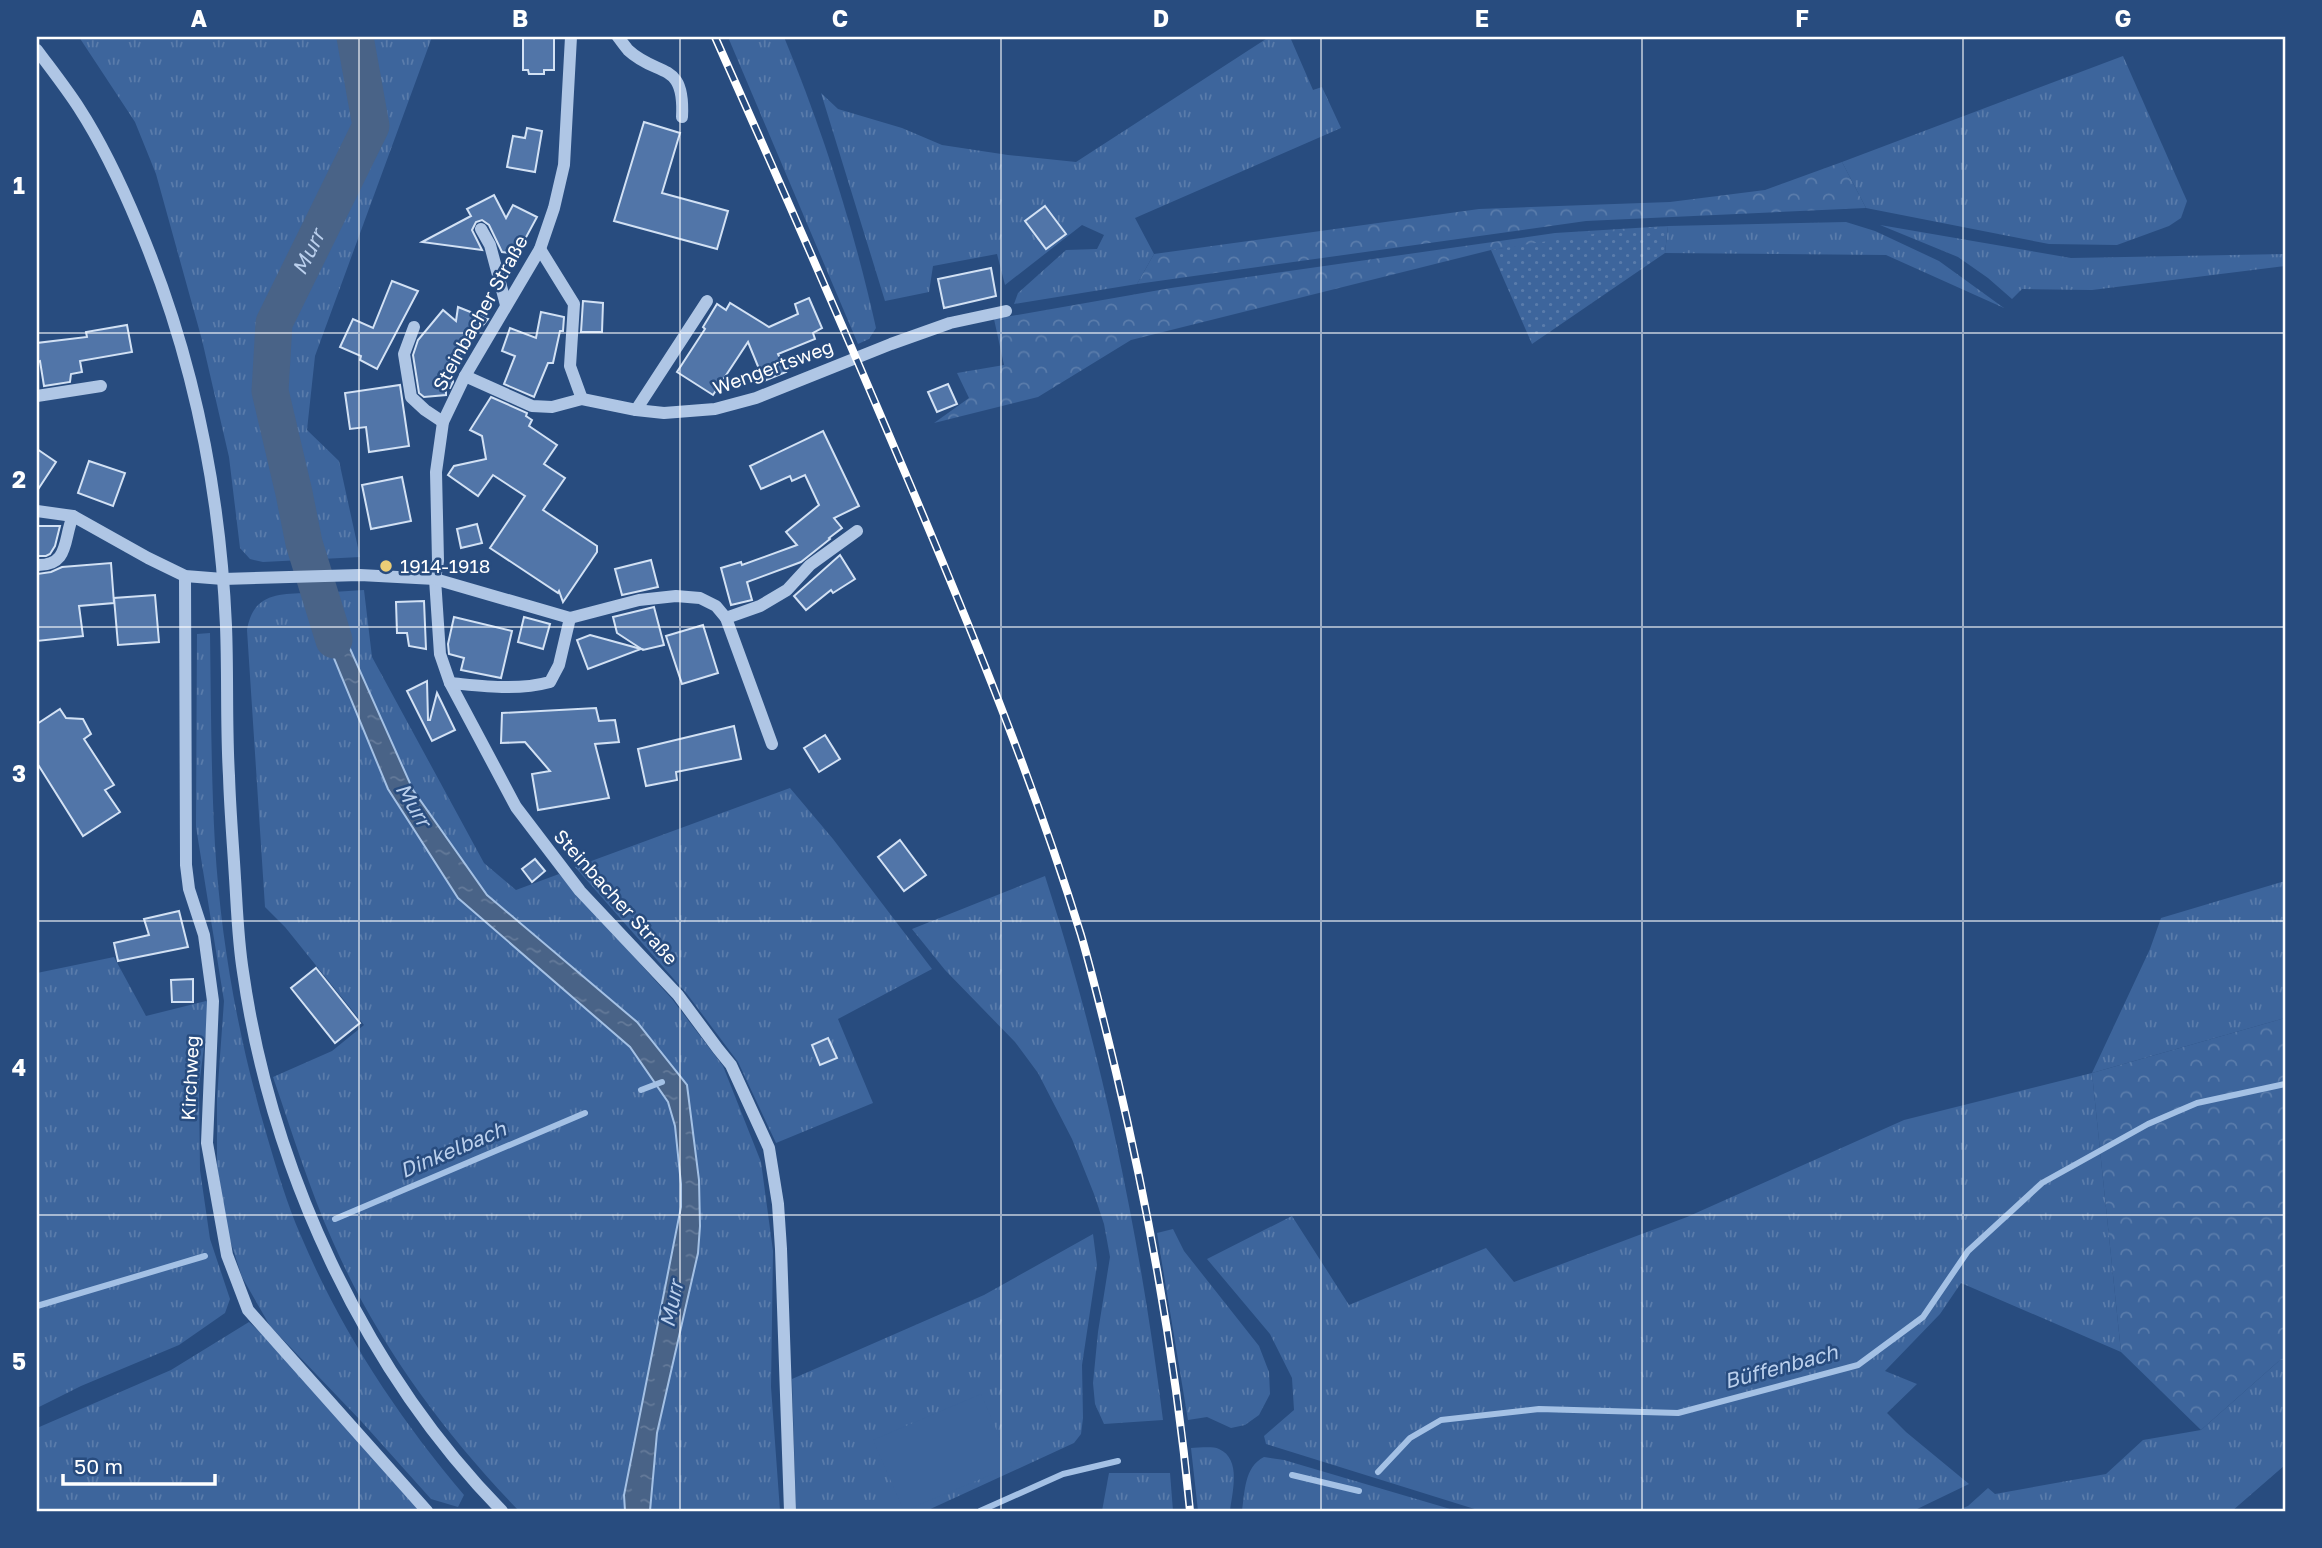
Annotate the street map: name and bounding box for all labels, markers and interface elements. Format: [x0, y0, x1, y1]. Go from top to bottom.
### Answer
text: A [191, 4, 208, 32]
text: B [512, 4, 528, 32]
text: C [832, 4, 848, 32]
text: D [1153, 4, 1169, 32]
text: E [1475, 4, 1489, 32]
text: F [1795, 4, 1809, 32]
text: G [2115, 4, 2131, 32]
text: 1 [13, 171, 25, 199]
water label: Murr [286, 223, 331, 279]
street label: Steinbacher Straße [427, 231, 532, 395]
street label: Wengertsweg [710, 334, 836, 399]
text: 2 [12, 465, 26, 493]
place label: 1914-1918 [400, 554, 490, 577]
marker: 1914-1918 [378, 558, 394, 574]
text: 3 [12, 759, 26, 787]
water label: Murr [391, 778, 439, 834]
street label: Steinbacher Straße [550, 824, 683, 969]
street label: Kirchweg [176, 1035, 203, 1121]
text: 4 [12, 1053, 26, 1081]
water label: Dinkelbach [396, 1115, 511, 1183]
water label: Murr [653, 1275, 689, 1330]
water label: Büffenbach [1721, 1338, 1841, 1394]
text: 5 [12, 1347, 26, 1375]
scale bar [63, 1443, 215, 1487]
text: 50 m [74, 1453, 123, 1479]

